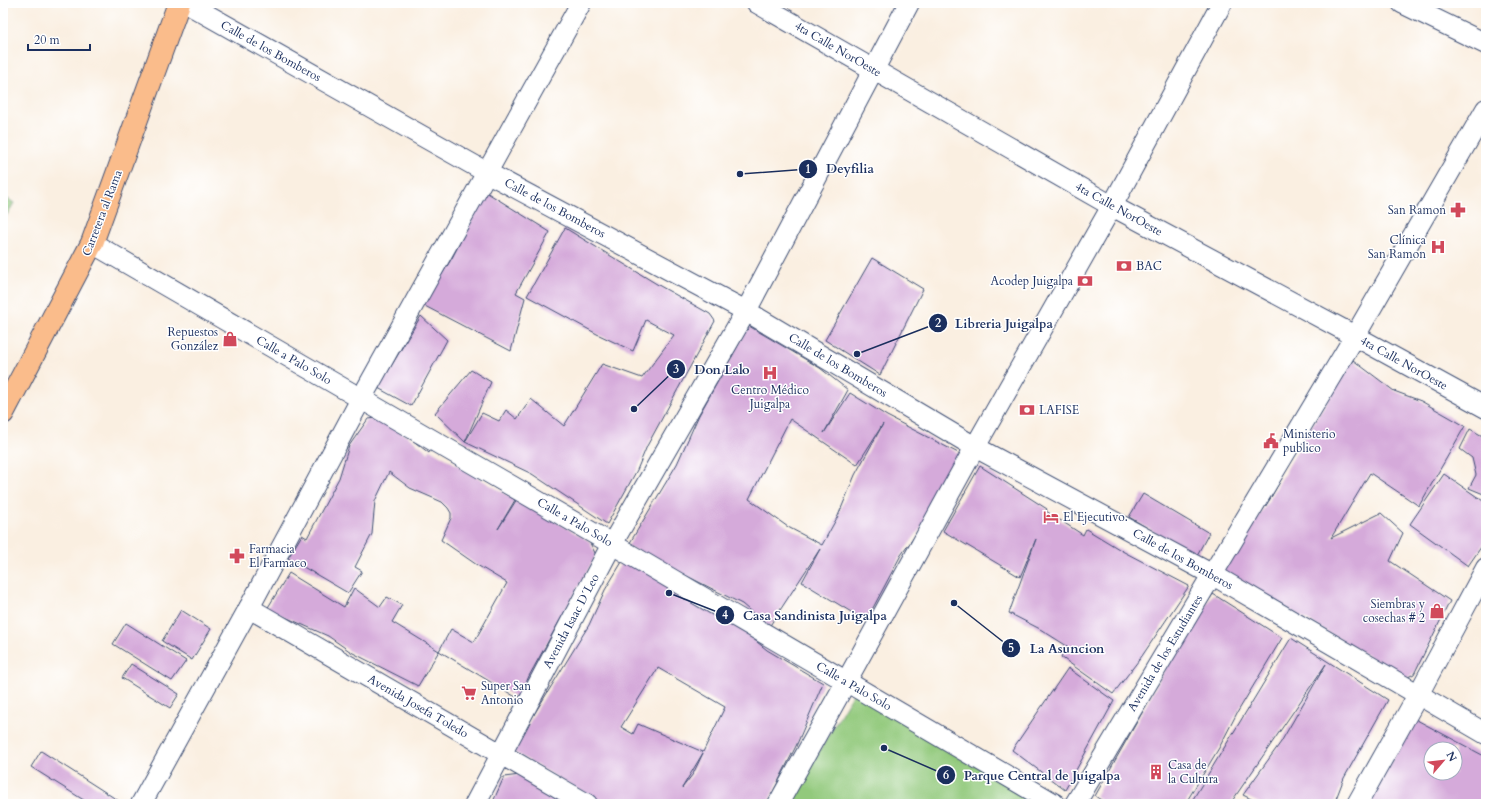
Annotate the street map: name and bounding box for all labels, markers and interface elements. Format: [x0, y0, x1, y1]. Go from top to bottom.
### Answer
street label: Calle de los Bomberos [218, 17, 324, 85]
street label: 4ta Calle NorOeste [792, 18, 884, 80]
scale bar [28, 26, 90, 52]
text: 20 m [34, 32, 61, 48]
callout: Deyfilia [798, 156, 882, 181]
text: Deyfilia [826, 160, 874, 178]
text: 1 [805, 161, 811, 177]
street label: Carretera al Rama [78, 167, 126, 258]
street label: Calle de los Bomberos [502, 175, 608, 241]
street label: 4ta Calle NorOeste [1072, 178, 1166, 240]
pharmacy icon: San Ramon [1449, 201, 1467, 219]
place label: San Ramon [1388, 202, 1446, 218]
place label: Clínica San Ramon [1368, 232, 1427, 262]
hospital icon: Clínica San Ramon [1429, 238, 1447, 256]
bank icon: BAC [1115, 257, 1133, 275]
place label: BAC [1136, 258, 1162, 274]
bank icon: Acodep Juigalpa [1076, 272, 1094, 290]
place label: Acodep Juigalpa [991, 273, 1074, 289]
callout: Libreria Juigalpa [928, 311, 1061, 336]
text: 2 [935, 315, 941, 331]
text: Libreria Juigalpa [955, 315, 1053, 333]
place label: Repuestos González [168, 324, 219, 354]
street label: Calle de los Bomberos [786, 329, 890, 401]
shop icon: Repuestos González [221, 330, 239, 348]
street label: Calle a Palo Solo [253, 332, 335, 388]
street label: 4ta Calle NorOeste [1357, 332, 1451, 394]
callout: Don Lalo [666, 357, 758, 382]
text: 3 [673, 361, 679, 377]
text: Don Lalo [694, 361, 750, 379]
hospital icon: Centro Médico Juigalpa [761, 364, 779, 382]
place label: Centro Médico Juigalpa [731, 382, 809, 412]
bank icon: LAFISE [1018, 401, 1036, 419]
place label: LAFISE [1039, 402, 1079, 418]
place label: Ministerio publico [1283, 426, 1336, 456]
public building icon: Ministerio publico [1262, 432, 1280, 450]
street label: Calle a Palo Solo [534, 494, 616, 550]
hotel icon: El Ejecutivo. [1042, 508, 1060, 526]
place label: El Ejecutivo. [1063, 509, 1128, 525]
street label: Calle de los Bomberos [1130, 525, 1236, 593]
place label: Farmacia El Farmaco [249, 541, 307, 571]
pharmacy icon: Farmacia El Farmaco [228, 547, 246, 565]
street label: Avenida Isaac D´Leo [539, 570, 603, 671]
street label: Avenida de los Estudiantes [1124, 592, 1206, 714]
place label: Siembras y cosechas # 2 [1363, 596, 1426, 626]
shop icon: Siembras y cosechas # 2 [1428, 602, 1446, 620]
callout: Casa Sandinista Juigalpa [715, 603, 895, 628]
text: 4 [722, 607, 728, 623]
text: Casa Sandinista Juigalpa [743, 607, 887, 625]
callout: La Asuncion [1001, 636, 1112, 661]
text: 5 [1008, 640, 1014, 656]
text: La Asuncion [1030, 640, 1105, 658]
street label: Calle a Palo Solo [813, 658, 895, 714]
street label: Avenida Josefa Toledo [365, 671, 472, 742]
place label: Super San Antonio [481, 678, 531, 708]
supermarket icon: Super San Antonio [460, 684, 478, 702]
north arrow [1423, 741, 1463, 781]
text: N [1443, 749, 1460, 765]
place label: Casa de la Cultura [1168, 757, 1219, 787]
callout: Parque Central de Juigalpa [936, 763, 1128, 788]
building icon: Casa de la Cultura [1147, 763, 1165, 781]
text: 6 [943, 767, 949, 783]
text: Parque Central de Juigalpa [964, 767, 1121, 785]

